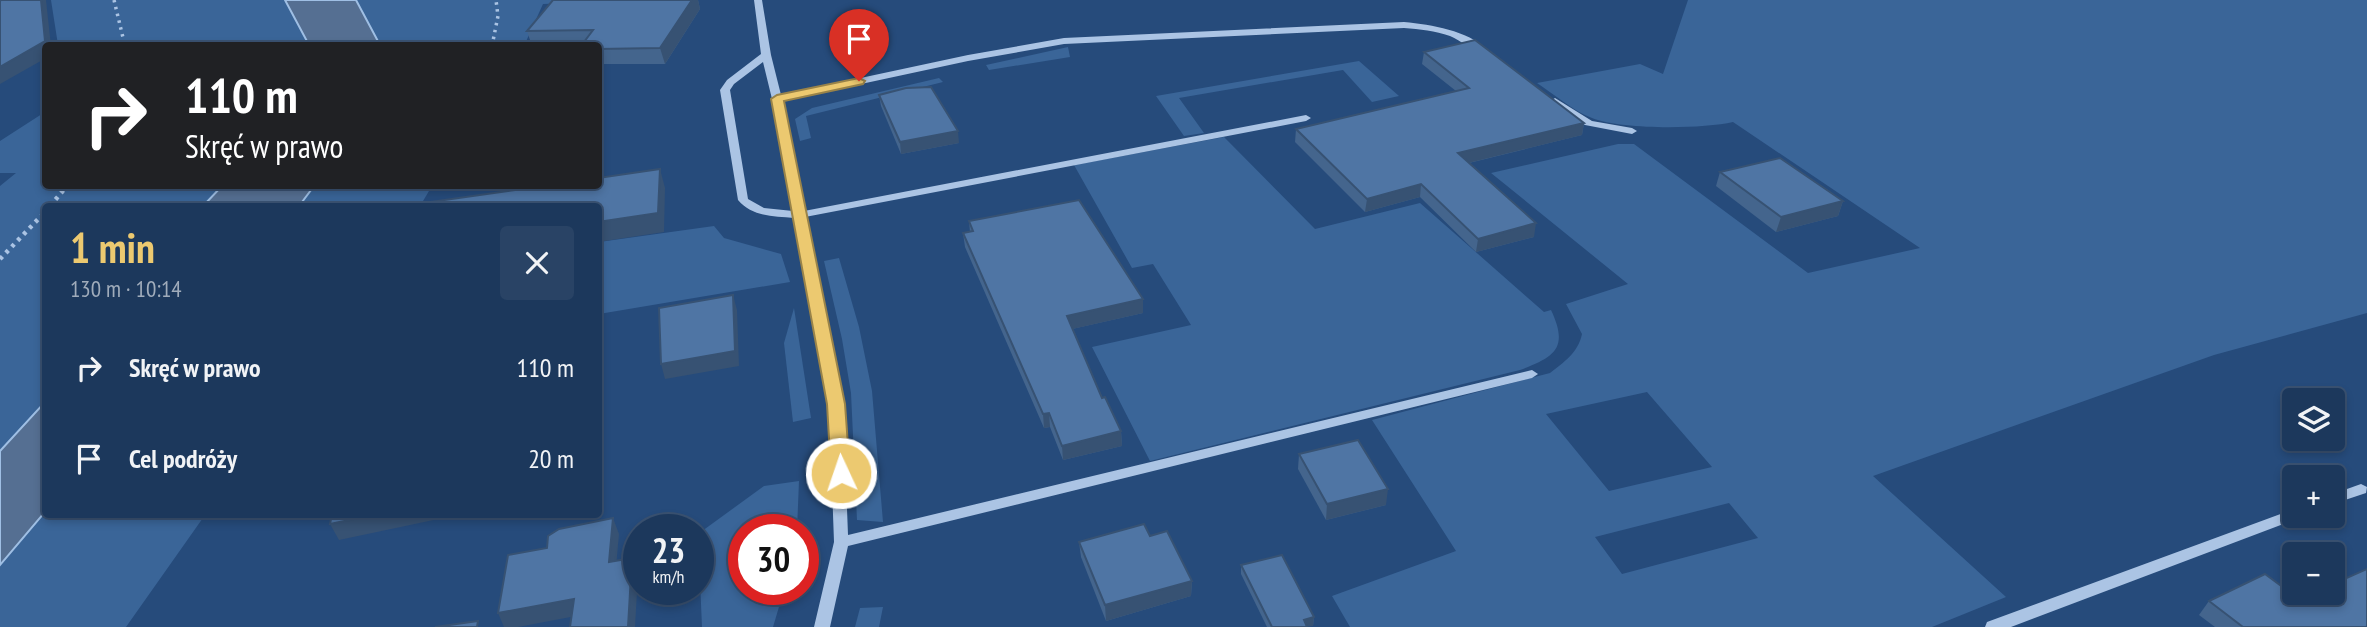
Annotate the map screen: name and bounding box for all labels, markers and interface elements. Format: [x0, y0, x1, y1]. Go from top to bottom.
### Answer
pin [829, 9, 889, 81]
icon: arrive [840, 20, 878, 58]
text: 110 m [185, 63, 298, 127]
icon: right [70, 70, 161, 161]
text: Skręć w prawo [185, 125, 343, 167]
text: 1 min [70, 220, 155, 275]
button: close [500, 226, 574, 300]
text: 130 m · 10:14 [70, 274, 182, 303]
icon: right [70, 349, 108, 387]
text: Skręć w prawo [129, 351, 260, 384]
text: 110 m [516, 351, 574, 384]
map controls [2282, 388, 2345, 605]
button: layers [2282, 388, 2345, 451]
position arrow [804, 436, 878, 510]
icon: arrive [70, 440, 108, 478]
text: Cel podróży [129, 442, 237, 475]
text: 20 m [528, 442, 574, 475]
button: + [2282, 465, 2345, 528]
speed limit sign: 30 [728, 514, 819, 605]
text: 23 [652, 527, 685, 573]
button: − [2282, 542, 2345, 605]
text: km/h [653, 565, 684, 588]

